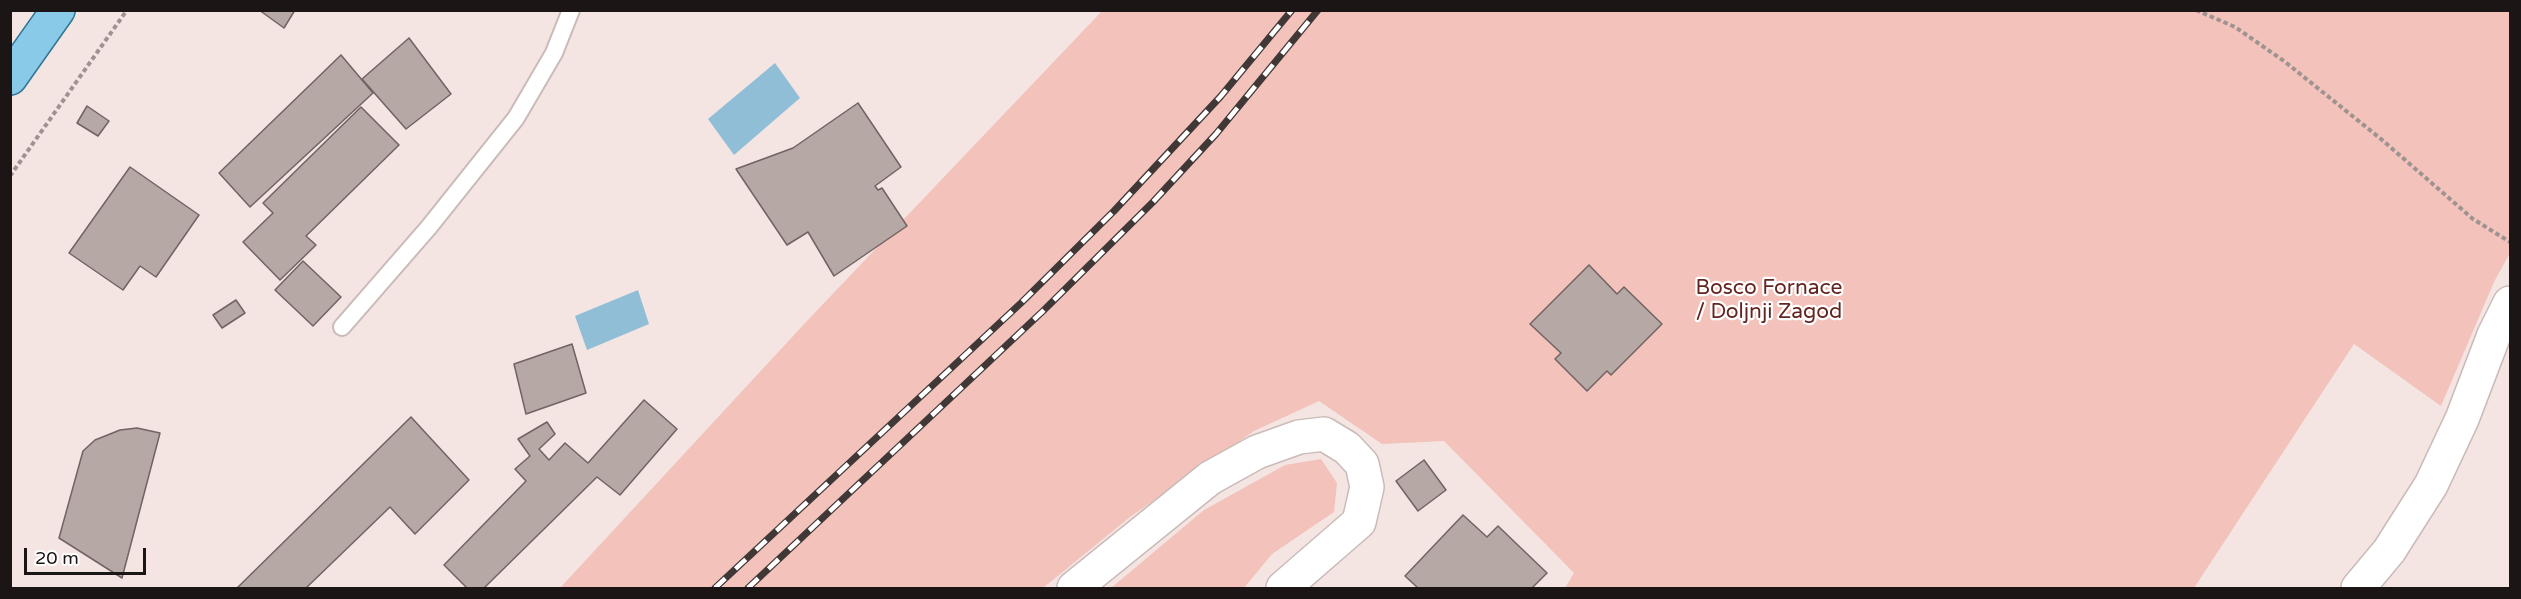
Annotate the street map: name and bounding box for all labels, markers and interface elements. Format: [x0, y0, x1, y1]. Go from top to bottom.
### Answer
park label: Bosco Fornace / Doljnji Zagod [1696, 275, 1842, 325]
scale bar [27, 536, 148, 574]
text: 20 m [35, 547, 79, 569]

